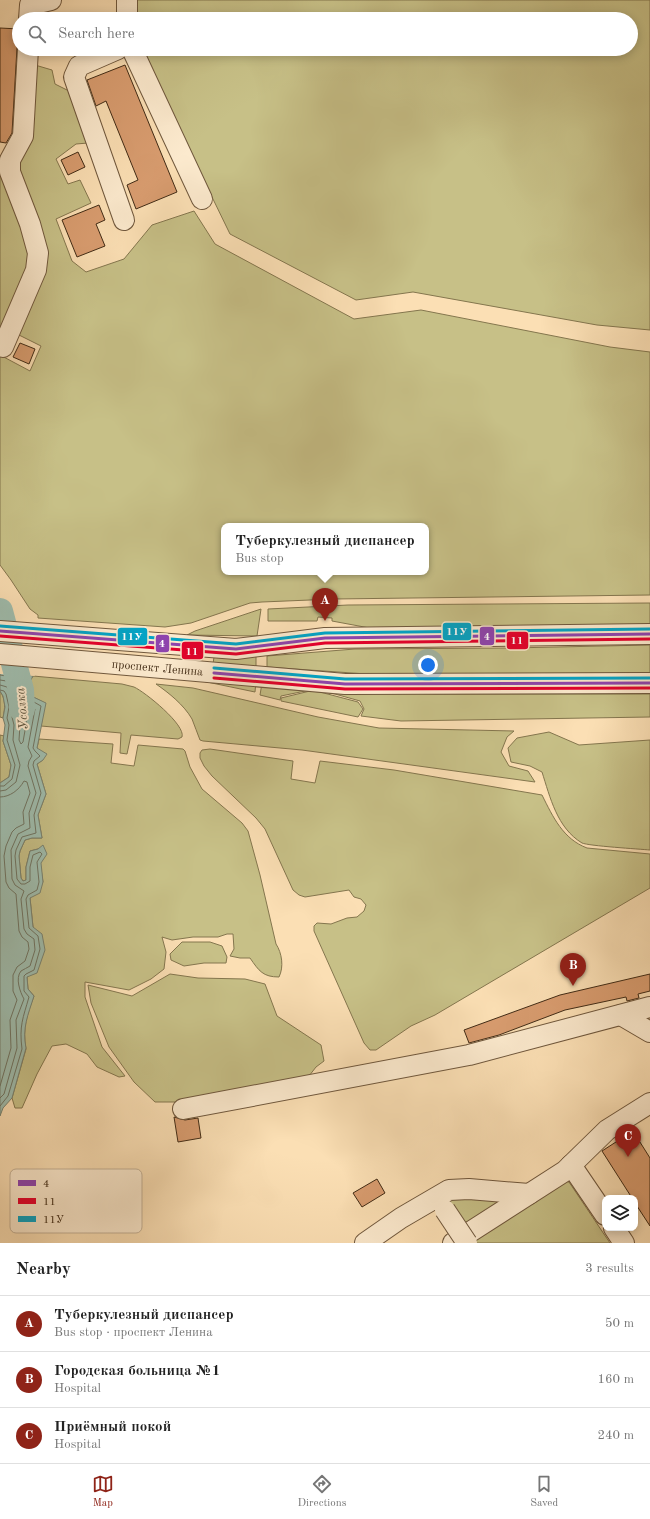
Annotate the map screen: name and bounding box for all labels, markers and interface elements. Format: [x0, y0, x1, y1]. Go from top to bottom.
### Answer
search box [12, 12, 638, 56]
icon: search [26, 23, 48, 45]
text: Search here [58, 27, 135, 42]
popup [221, 523, 429, 575]
text: Туберкулезный диспансер [235, 534, 415, 549]
text: Bus stop [235, 552, 284, 565]
pin: A [312, 588, 338, 621]
line badge: 11У [442, 622, 472, 641]
line badge: 4 [479, 626, 495, 646]
line badge: 11У [117, 627, 148, 646]
text: 11У [446, 627, 468, 638]
line badge: 11 [506, 631, 529, 650]
text: 11У [121, 632, 143, 643]
text: 4 [484, 632, 490, 643]
line badge: 4 [155, 634, 170, 653]
text: 11 [511, 636, 523, 647]
text: 4 [159, 639, 165, 650]
line badge: 11 [181, 641, 204, 660]
text: 11 [186, 647, 198, 658]
your location [418, 655, 438, 675]
street label: проспект Ленина [111, 659, 204, 679]
water label: Усолка [14, 687, 31, 731]
pin: B [560, 953, 586, 986]
pin: C [615, 1124, 641, 1157]
legend [10, 1169, 142, 1233]
text: 4 [43, 1179, 49, 1190]
map controls [602, 1195, 638, 1231]
button: layers [602, 1195, 638, 1231]
text: 11 [43, 1197, 56, 1208]
text: 11У [43, 1215, 65, 1226]
text: Nearby [16, 1261, 71, 1278]
text: 3 results [585, 1262, 634, 1275]
text: Туберкулезный диспансер [54, 1308, 234, 1323]
text: A [24, 1317, 34, 1330]
text: 50 m [605, 1317, 634, 1330]
text: Bus stop · проспект Ленина [54, 1326, 213, 1339]
text: Городская больница №1 [54, 1364, 221, 1379]
text: B [24, 1373, 34, 1386]
text: 160 m [597, 1373, 634, 1386]
text: Hospital [54, 1382, 101, 1395]
text: Приёмный покой [54, 1420, 171, 1435]
text: C [25, 1429, 33, 1442]
text: 240 m [597, 1429, 634, 1442]
text: Hospital [54, 1438, 101, 1451]
tab: Map [92, 1473, 114, 1511]
tab: Directions [298, 1473, 346, 1511]
tab: Saved [530, 1473, 558, 1511]

